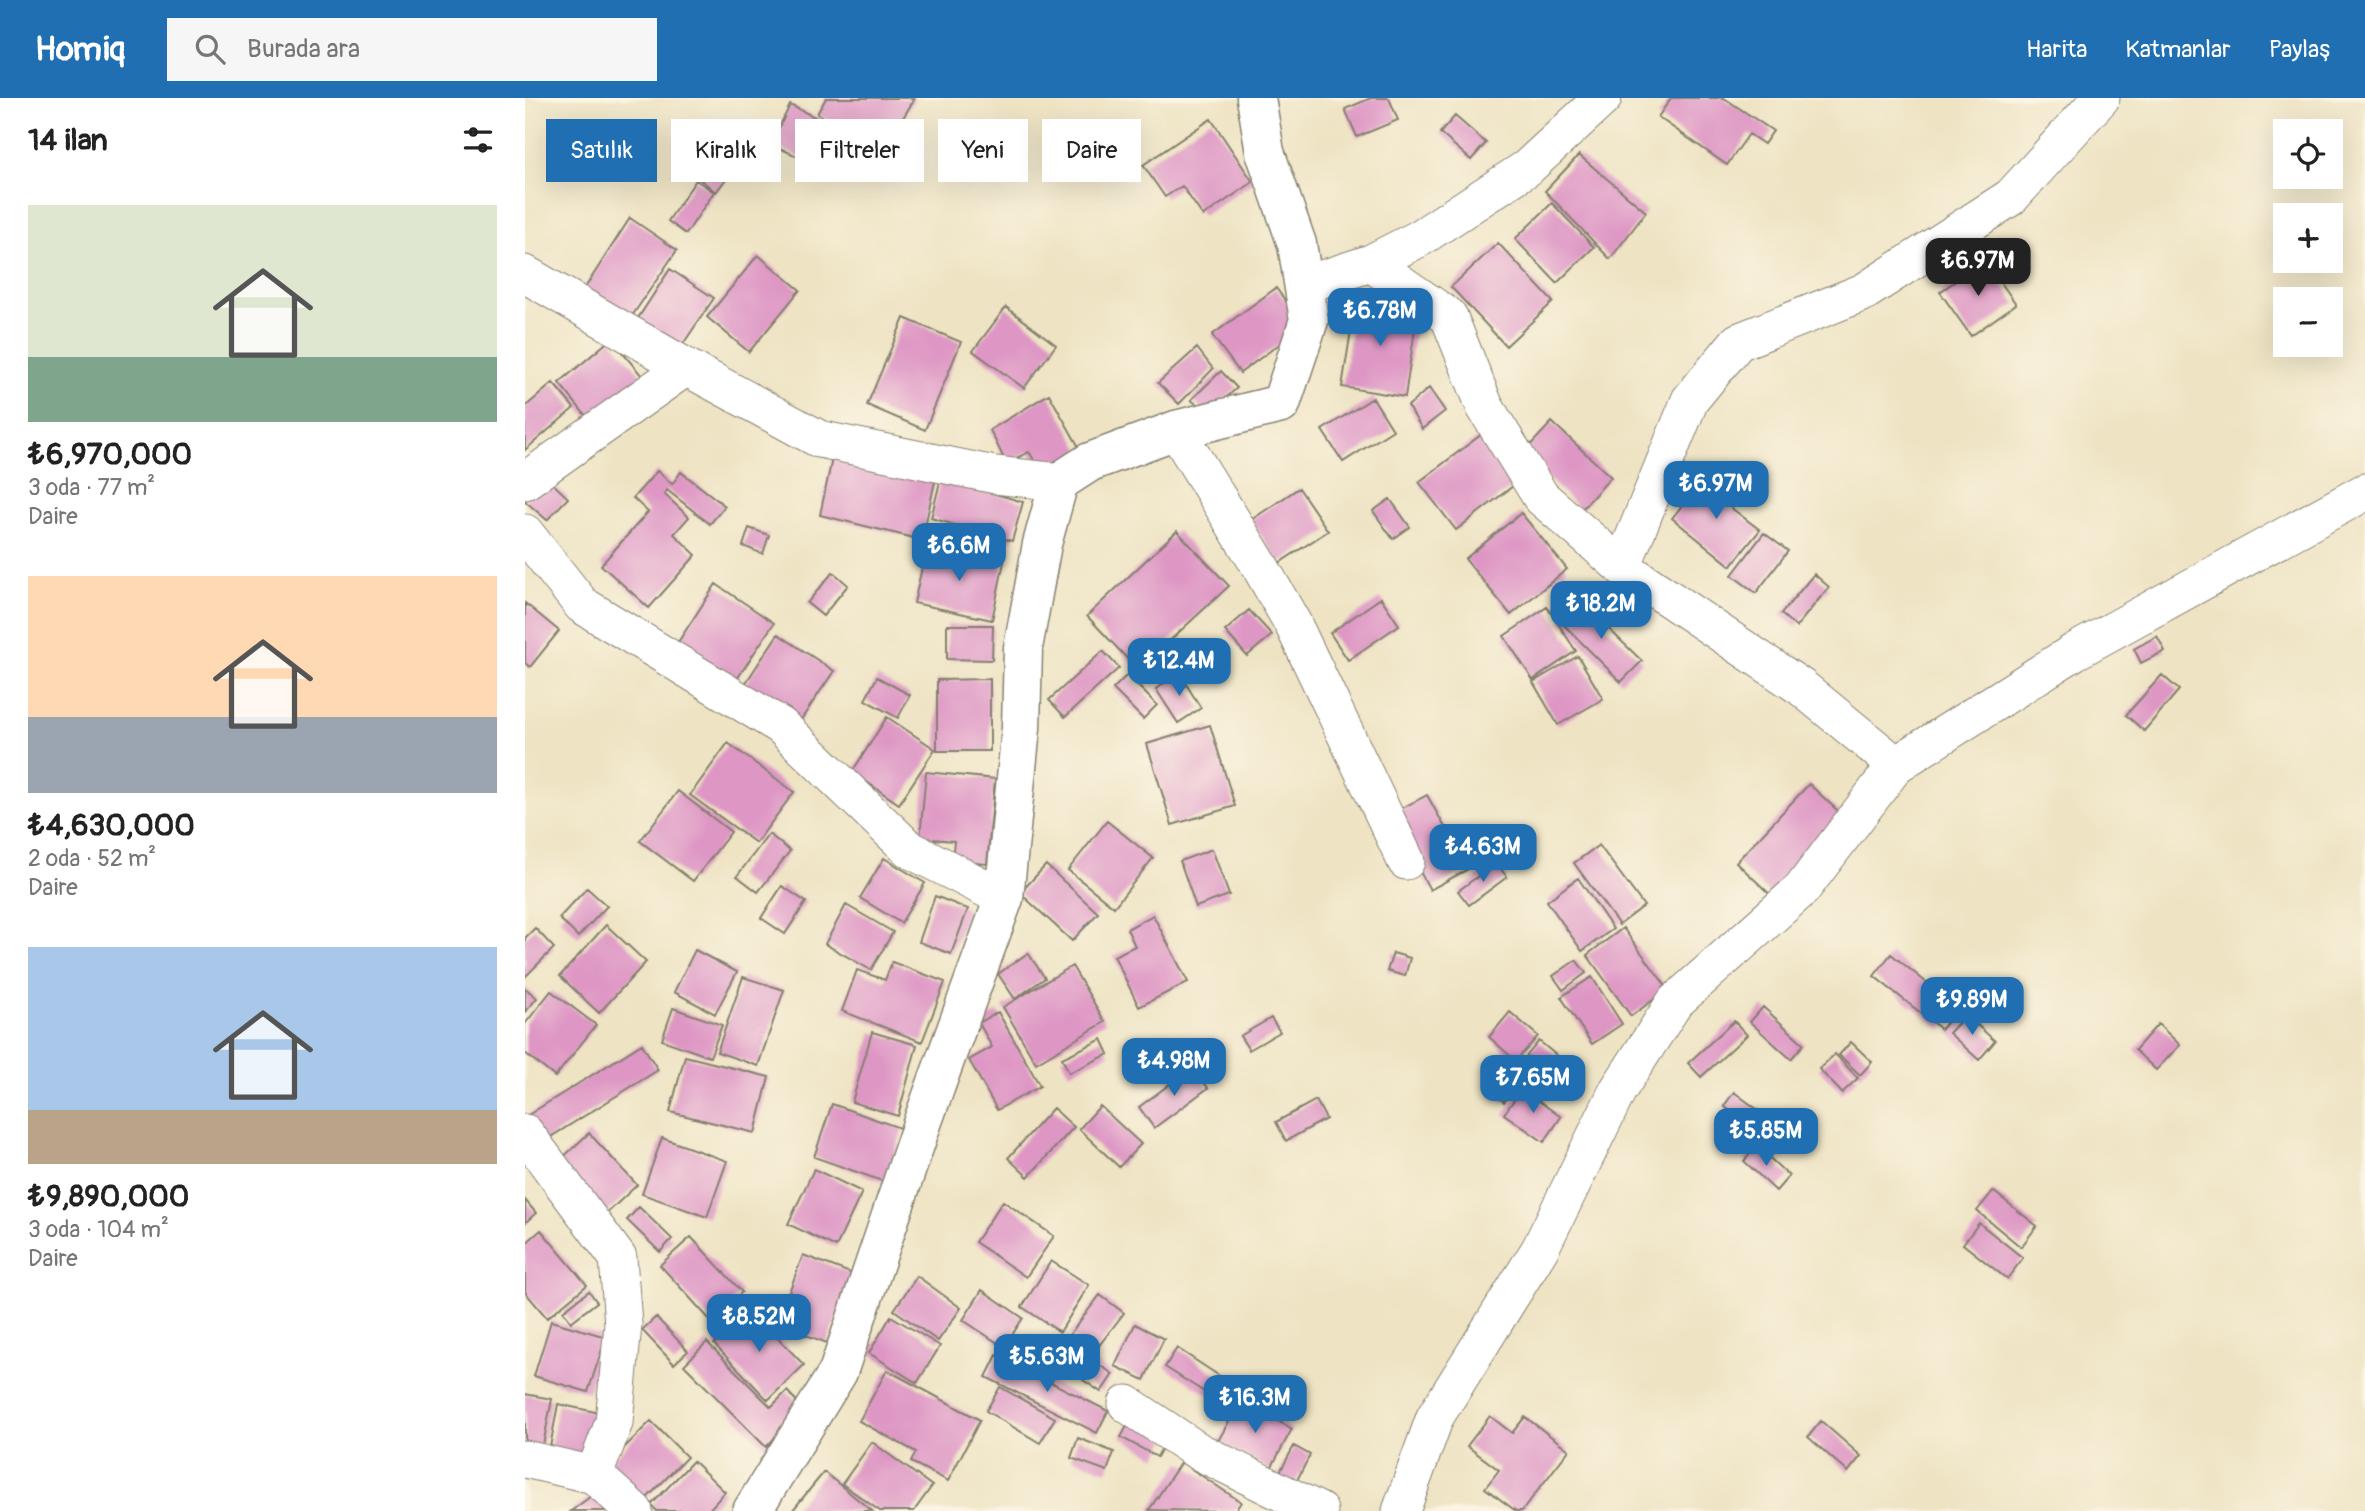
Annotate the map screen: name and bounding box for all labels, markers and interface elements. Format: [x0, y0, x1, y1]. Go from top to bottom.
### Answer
search box [167, 18, 657, 81]
text: Homiq [35, 29, 125, 70]
icon: search [191, 30, 229, 68]
text: Burada ara [247, 33, 360, 65]
text: Harita [2026, 35, 2087, 64]
text: Katmanlar [2125, 35, 2231, 64]
text: Paylaş [2269, 35, 2330, 64]
chip: Satılık [546, 119, 657, 182]
chip: Kiralık [671, 119, 781, 182]
chip: Filtreler [795, 119, 924, 182]
chip: Yeni [938, 119, 1028, 182]
chip: Daire [1042, 119, 1141, 182]
map controls [2273, 119, 2343, 357]
button: locate [2273, 119, 2343, 189]
icon: filters [459, 121, 497, 159]
text: 14 ilan [28, 122, 108, 159]
button: + [2273, 203, 2343, 273]
pin: ₺6.97M [1921, 238, 2035, 298]
text: ₺6.97M [1942, 246, 2014, 275]
icon: home [200, 250, 326, 376]
button: − [2273, 287, 2343, 357]
pin: ₺6.78M [1323, 288, 1437, 348]
text: ₺6.78M [1344, 296, 1416, 325]
text: ₺6,970,000 [28, 436, 192, 473]
pin: ₺6.97M [1659, 462, 1773, 521]
text: ₺6.97M [1680, 469, 1752, 498]
text: 3 oda · 77 m² [28, 473, 155, 502]
text: Daire [28, 502, 77, 531]
pin: ₺6.6M [910, 524, 1008, 583]
text: ₺6.6M [928, 531, 990, 560]
pin: ₺18.2M [1544, 582, 1658, 641]
text: ₺18.2M [1567, 589, 1635, 618]
icon: home [200, 621, 326, 747]
pin: ₺12.4M [1122, 638, 1236, 698]
text: ₺12.4M [1144, 646, 1214, 675]
text: ₺4,630,000 [28, 807, 195, 844]
pin: ₺4.63M [1426, 824, 1540, 884]
text: ₺4.63M [1446, 832, 1520, 861]
text: 2 oda · 52 m² [28, 844, 156, 873]
text: Daire [28, 873, 77, 902]
pin: ₺9.89M [1915, 978, 2029, 1037]
text: ₺9.89M [1937, 985, 2007, 1014]
icon: home [200, 992, 326, 1118]
pin: ₺4.98M [1117, 1038, 1231, 1098]
text: ₺4.98M [1138, 1046, 1210, 1075]
pin: ₺7.65M [1476, 1056, 1590, 1115]
text: ₺7.65M [1496, 1063, 1570, 1092]
pin: ₺5.85M [1709, 1108, 1823, 1168]
text: ₺5.85M [1730, 1116, 1802, 1145]
text: ₺9,890,000 [28, 1178, 189, 1215]
text: 3 oda · 104 m² [28, 1215, 169, 1244]
text: Daire [28, 1244, 77, 1273]
pin: ₺8.52M [702, 1294, 816, 1354]
text: ₺8.52M [723, 1302, 795, 1331]
pin: ₺5.63M [990, 1334, 1104, 1394]
text: ₺5.63M [1010, 1342, 1084, 1371]
pin: ₺16.3M [1198, 1376, 1312, 1435]
text: ₺16.3M [1220, 1383, 1290, 1412]

